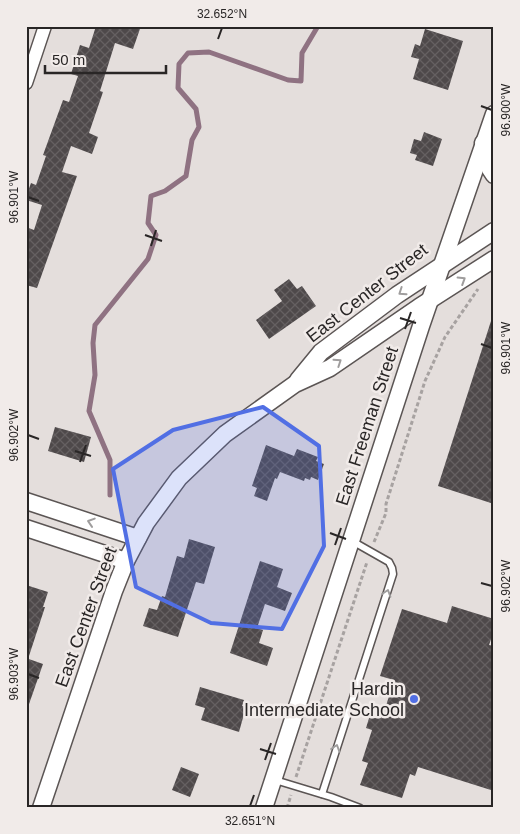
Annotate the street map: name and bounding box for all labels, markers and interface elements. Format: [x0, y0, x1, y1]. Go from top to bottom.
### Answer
text: 32.652°N [197, 7, 247, 21]
scale bar [45, 42, 166, 74]
text: 50 m [52, 51, 85, 68]
text: 96.900°W [499, 83, 513, 136]
text: 96.901°W [7, 170, 21, 223]
street label: East Center Street [302, 240, 432, 346]
one-way arrow [456, 276, 465, 286]
one-way arrow [398, 285, 407, 295]
text: 96.901°W [499, 321, 513, 374]
street label: East Freeman Street [332, 344, 402, 508]
one-way arrow [333, 359, 342, 368]
text: 96.902°W [7, 408, 21, 461]
one-way arrow [88, 518, 96, 528]
street label: East Center Street [51, 544, 121, 690]
text: 96.902°W [499, 559, 513, 612]
one-way arrow [381, 589, 391, 598]
text: 96.903°W [7, 647, 21, 700]
place label: Hardin Intermediate School [244, 679, 404, 720]
marker: Hardin Intermediate School [408, 693, 420, 705]
one-way arrow [331, 744, 341, 752]
text: 32.651°N [225, 814, 275, 828]

